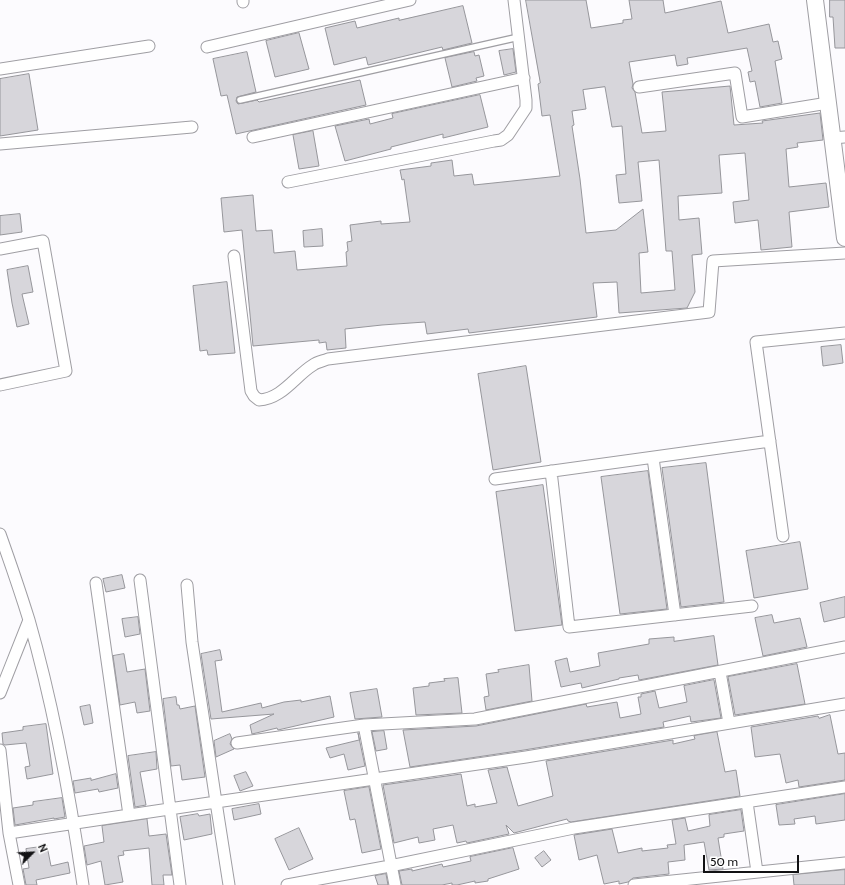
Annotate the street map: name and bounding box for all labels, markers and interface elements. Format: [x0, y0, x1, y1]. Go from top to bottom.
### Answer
north arrow [12, 833, 52, 873]
text: N [35, 842, 51, 855]
scale bar [705, 847, 801, 873]
text: 50 m [710, 854, 738, 869]

